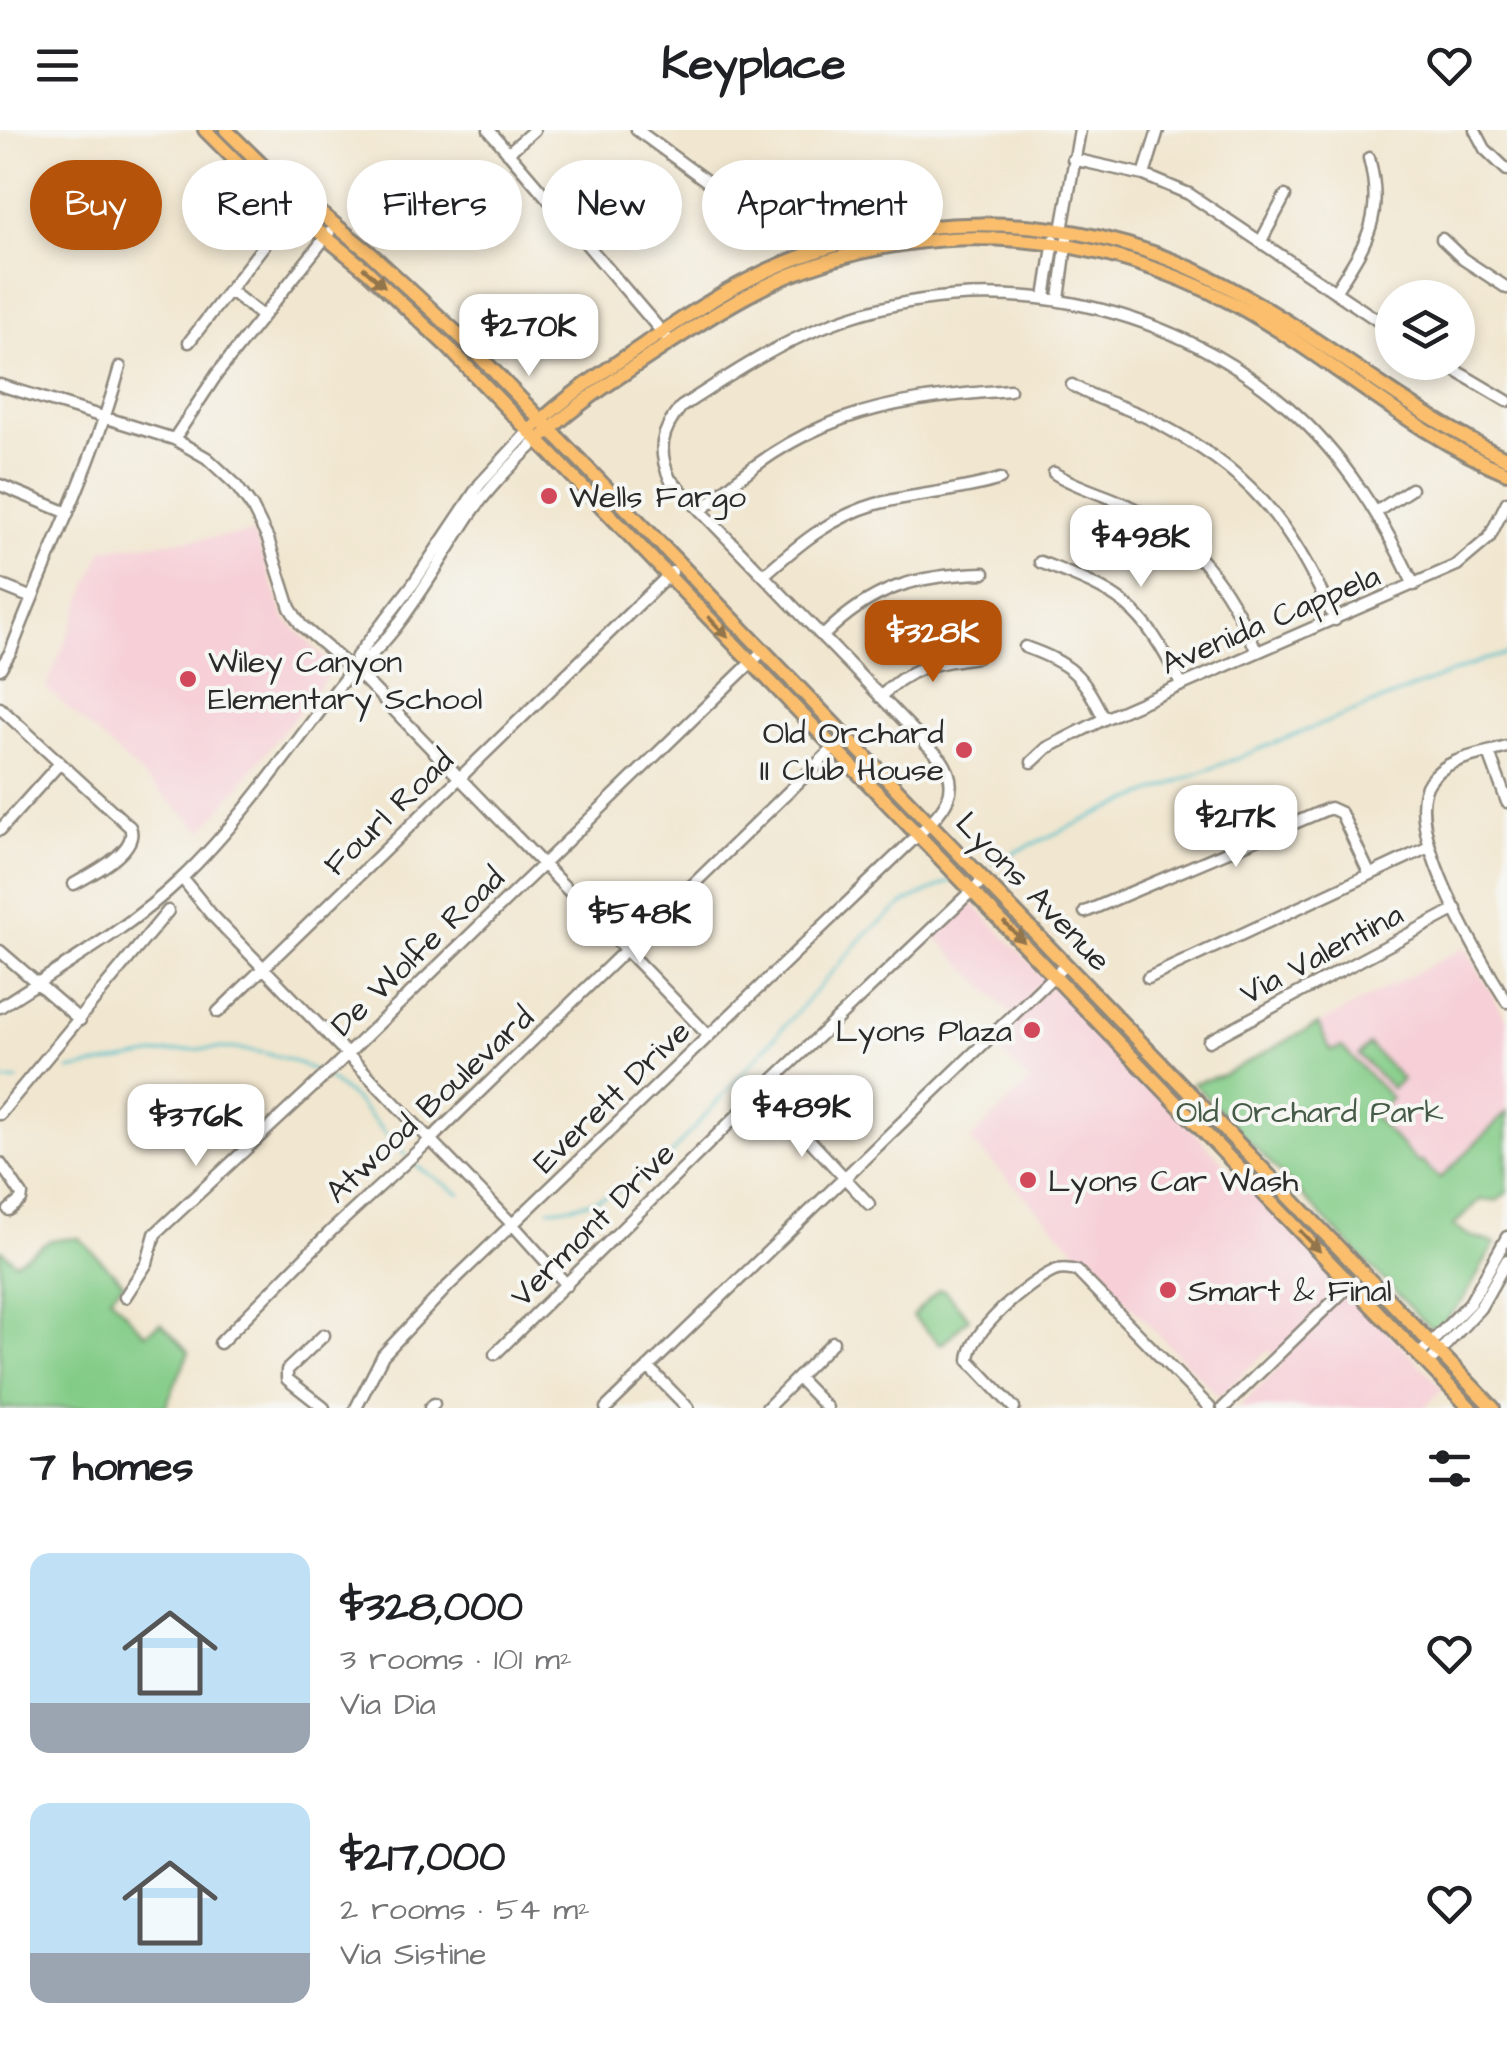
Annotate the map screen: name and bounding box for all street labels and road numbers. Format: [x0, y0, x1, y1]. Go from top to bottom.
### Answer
street label: Avenida Cappela [1154, 554, 1387, 687]
street label: Fourl Road [314, 739, 464, 887]
street label: Lyons Avenue [945, 802, 1121, 982]
street label: De Wolfe Road [321, 857, 515, 1047]
street label: Via Valentina [1232, 892, 1411, 1016]
street label: Atwood Boulevard [316, 996, 544, 1214]
street label: Everett Drive [523, 1010, 701, 1184]
street label: Vermont Drive [500, 1132, 686, 1318]

